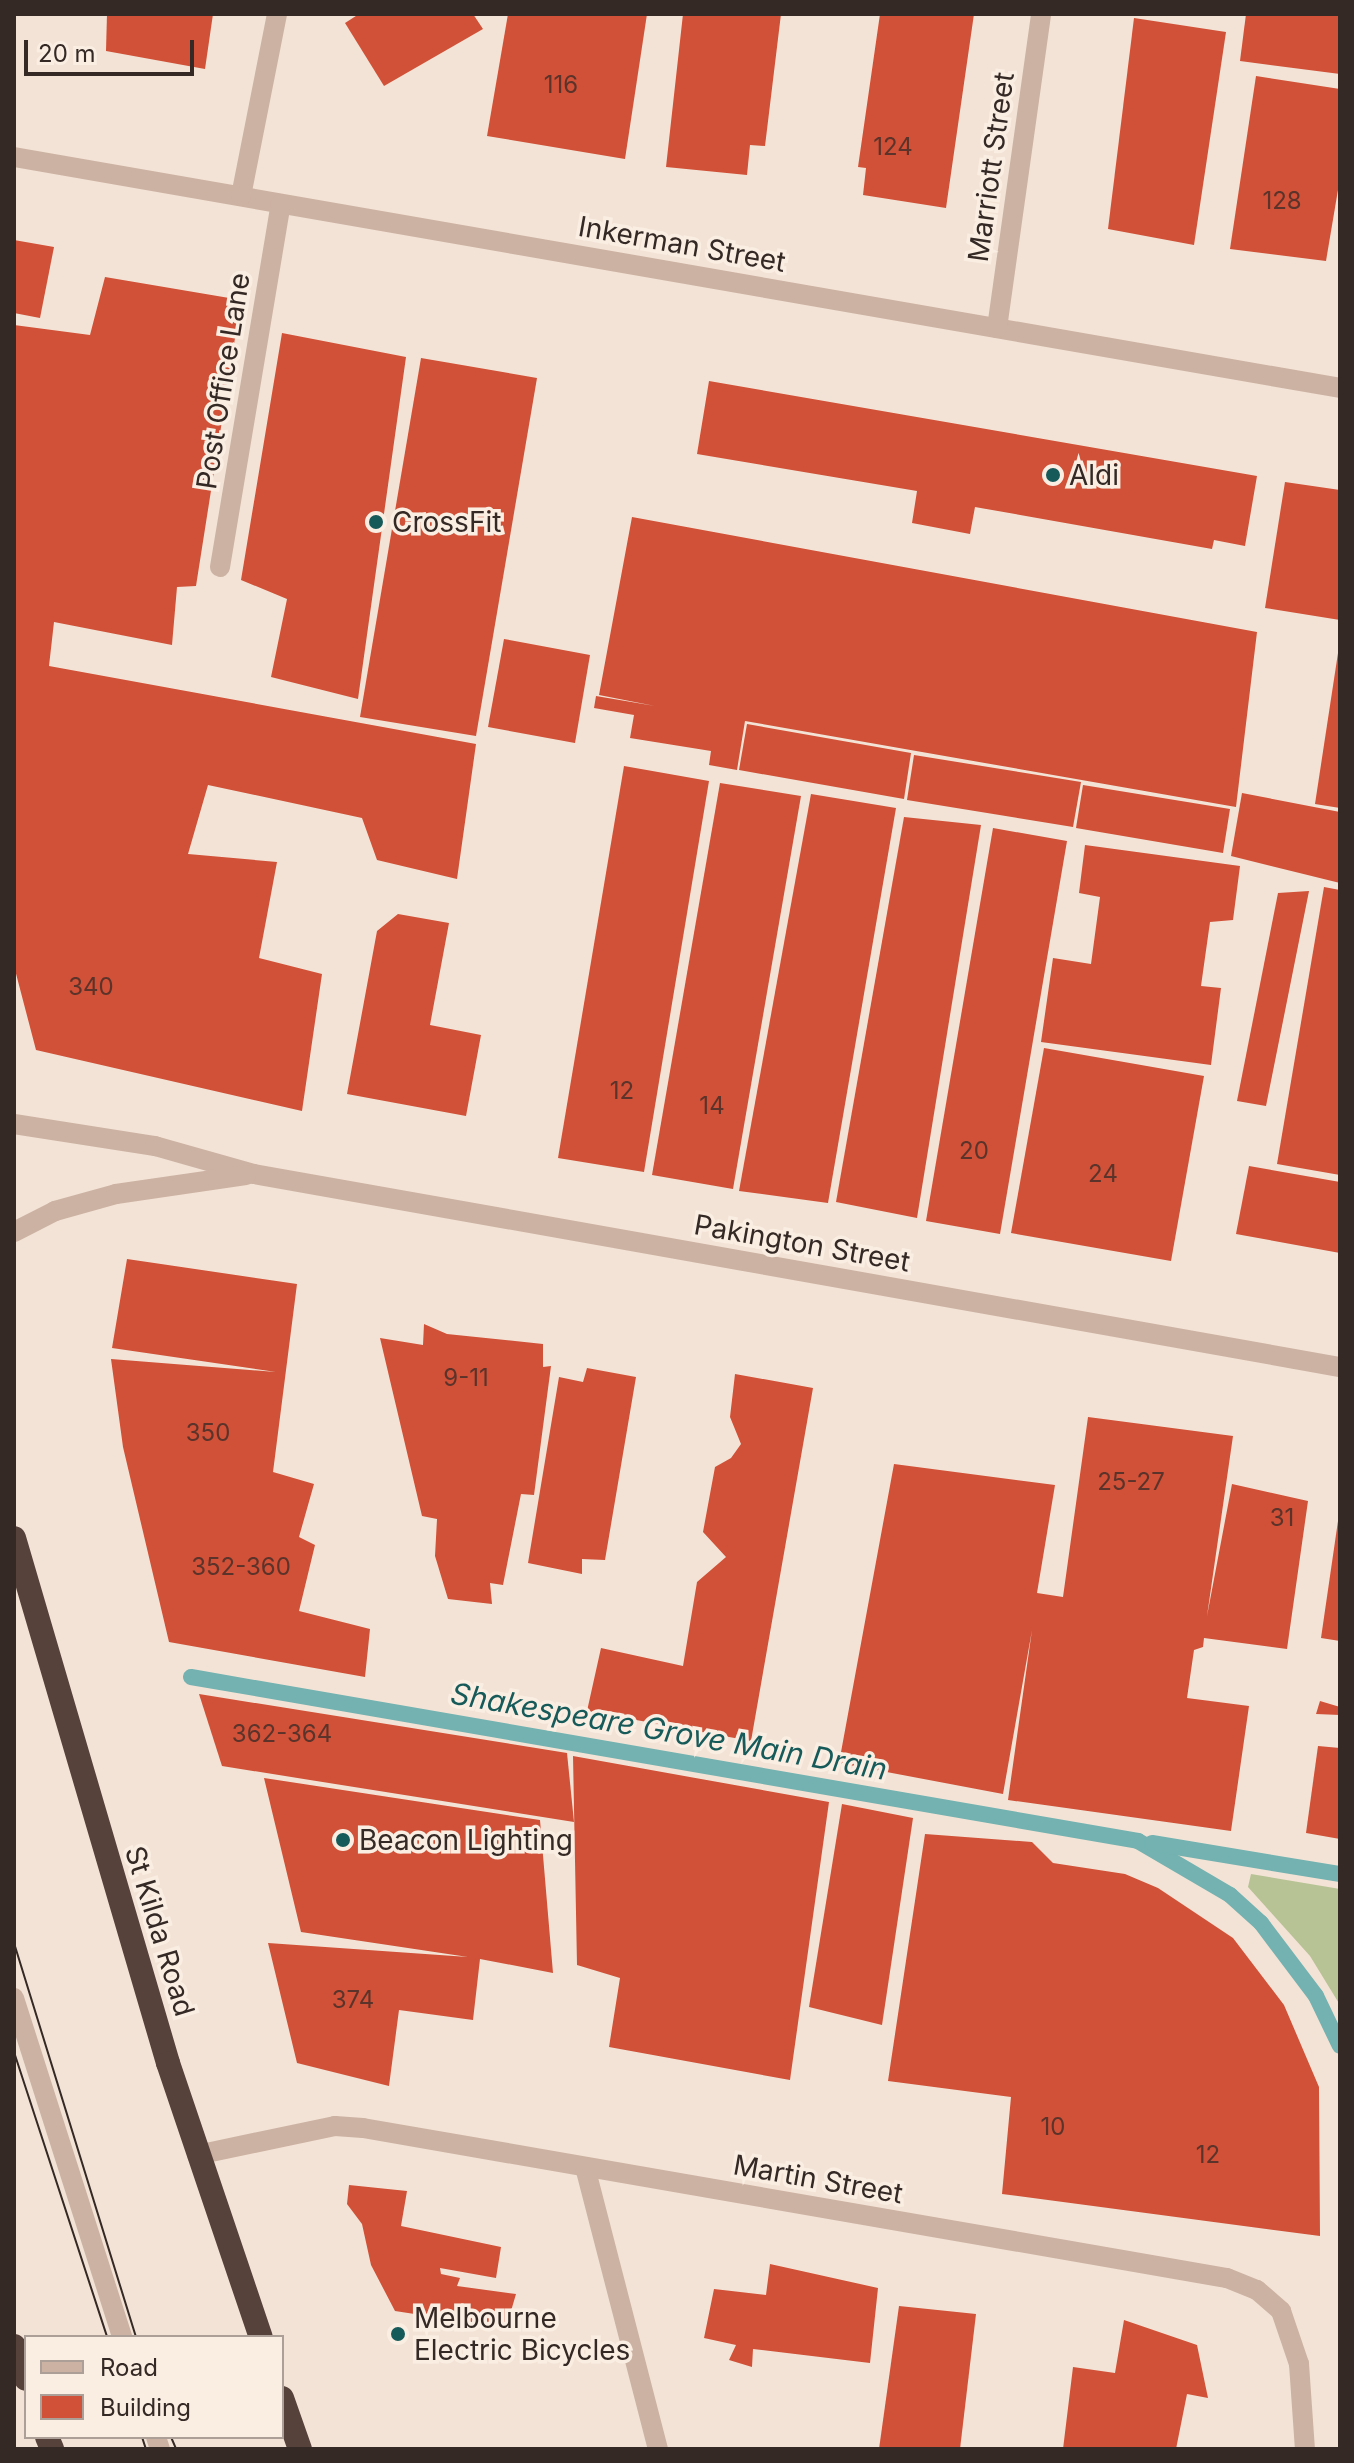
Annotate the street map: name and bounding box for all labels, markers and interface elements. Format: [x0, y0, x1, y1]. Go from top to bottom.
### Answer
scale bar [28, 24, 198, 74]
text: 20 m [38, 39, 96, 68]
street label: Marriott Street [961, 70, 1021, 264]
house number: 116 [544, 71, 578, 99]
house number: 124 [873, 133, 913, 161]
house number: 128 [1262, 187, 1302, 215]
street label: Inkerman Street [576, 209, 788, 279]
street label: Post Office Lane [189, 270, 257, 492]
place label: Aldi [1069, 458, 1119, 492]
marker: Aldi [1044, 466, 1062, 484]
place label: CrossFit [392, 505, 501, 539]
marker: CrossFit [367, 513, 385, 531]
house number: 340 [68, 973, 114, 1001]
house number: 12 [610, 1077, 634, 1105]
house number: 14 [699, 1092, 725, 1120]
house number: 20 [959, 1137, 989, 1165]
house number: 24 [1088, 1160, 1118, 1188]
street label: Pakington Street [691, 1207, 913, 1279]
house number: 9-11 [443, 1364, 489, 1392]
house number: 350 [186, 1419, 230, 1447]
house number: 25-27 [1097, 1468, 1165, 1496]
house number: 31 [1270, 1504, 1294, 1532]
house number: 352-360 [191, 1553, 291, 1581]
water label: Shakespeare Grove Main Drain [448, 1675, 890, 1787]
house number: 362-364 [232, 1720, 332, 1748]
place label: Beacon Lighting [359, 1823, 573, 1857]
marker: Beacon Lighting [334, 1831, 352, 1849]
street label: St Kilda Road [118, 1842, 202, 2020]
house number: 374 [332, 1986, 374, 2014]
house number: 10 [1041, 2113, 1065, 2141]
house number: 12 [1196, 2141, 1220, 2169]
street label: Martin Street [731, 2148, 905, 2210]
place label: Melbourne Electric Bicycles [414, 2301, 630, 2367]
marker: Melbourne Electric Bicycles [389, 2325, 407, 2343]
legend [24, 2335, 284, 2439]
text: Road [100, 2353, 158, 2382]
text: Building [100, 2393, 191, 2422]

